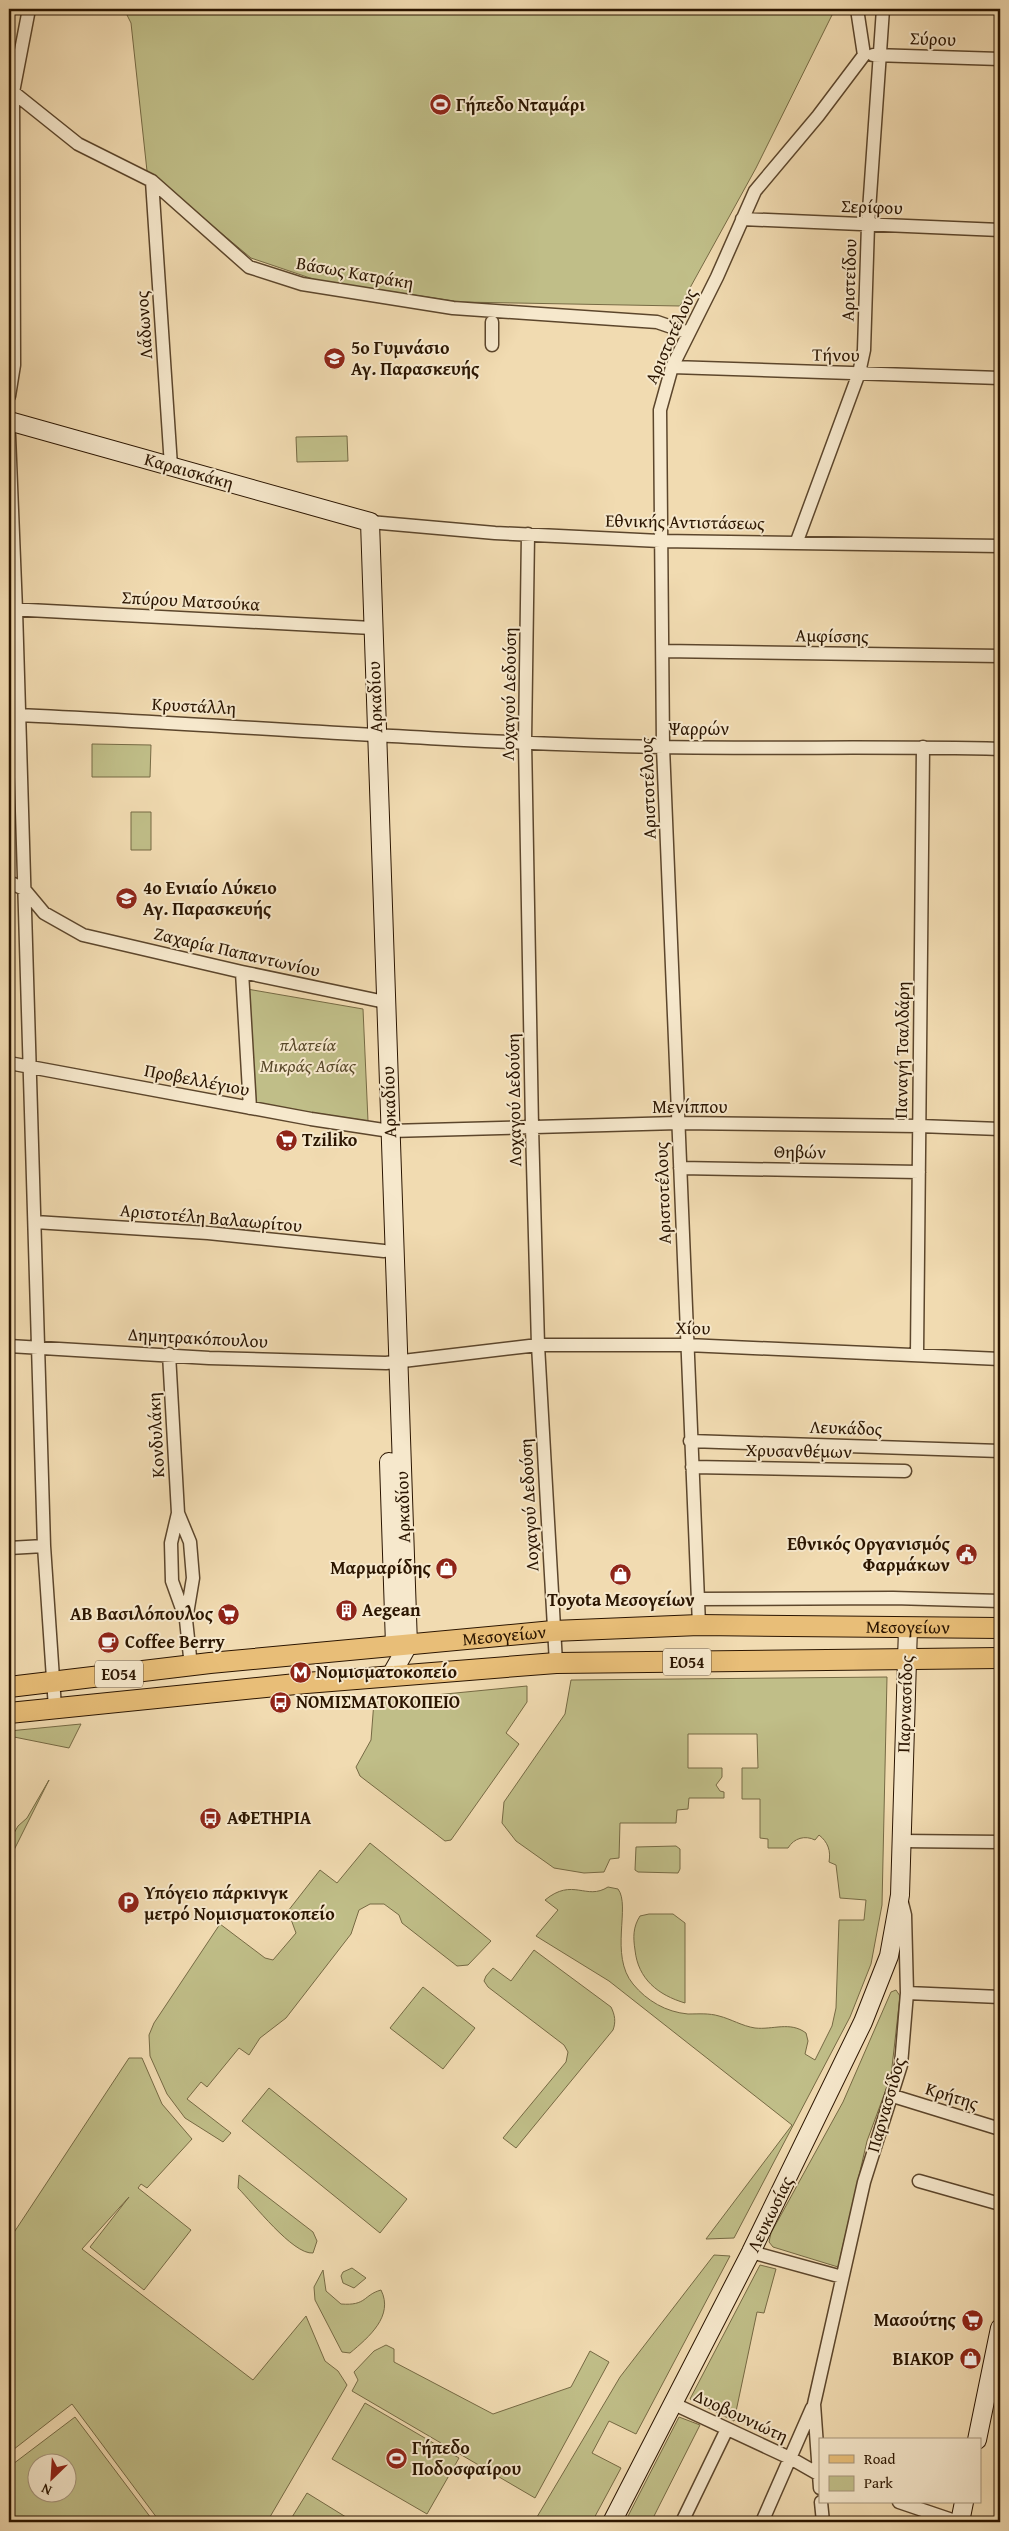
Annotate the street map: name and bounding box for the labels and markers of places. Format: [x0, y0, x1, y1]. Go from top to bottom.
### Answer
place label: Γήπεδο Νταμάρι [456, 91, 585, 118]
sports icon: Γήπεδο Νταμάρι [428, 93, 452, 117]
place label: 5ο Γυμνάσιο Αγ. Παρασκευής [351, 334, 480, 382]
school or university icon: 5ο Γυμνάσιο Αγ. Παρασκευής [323, 346, 347, 370]
place label: 4ο Ενιαίο Λύκειο Αγ. Παρασκευής [143, 874, 277, 922]
school or university icon: 4ο Ενιαίο Λύκειο Αγ. Παρασκευής [115, 886, 139, 910]
place label: Tziliko [302, 1126, 358, 1153]
supermarket icon: Tziliko [274, 1128, 298, 1152]
place label: Εθνικός Οργανισμός Φαρμάκων [787, 1530, 951, 1578]
public building icon: Εθνικός Οργανισμός Φαρμάκων [954, 1542, 978, 1566]
place label: Μαρμαρίδης [330, 1554, 432, 1581]
shop icon: Μαρμαρίδης [435, 1556, 459, 1580]
shop icon: Toyota Μεσογείων [609, 1563, 633, 1587]
place label: Toyota Μεσογείων [547, 1586, 695, 1613]
place label: Aegean [362, 1596, 421, 1623]
building icon: Aegean [334, 1598, 358, 1622]
place label: ΑΒ Βασιλόπουλος [70, 1600, 214, 1627]
supermarket icon: ΑΒ Βασιλόπουλος [217, 1602, 241, 1626]
place label: Coffee Berry [125, 1628, 225, 1655]
cafe icon: Coffee Berry [97, 1630, 121, 1654]
place label: Νομισματοκοπείο [316, 1658, 457, 1685]
metro station icon: Νομισματοκοπείο [288, 1660, 312, 1684]
place label: ΝΟΜΙΣΜΑΤΟΚΟΠΕΙΟ [296, 1688, 460, 1715]
bus stop icon: ΝΟΜΙΣΜΑΤΟΚΟΠΕΙΟ [268, 1690, 292, 1714]
place label: ΑΦΕΤΗΡΙΑ [227, 1804, 312, 1831]
bus stop icon: ΑΦΕΤΗΡΙΑ [199, 1806, 223, 1830]
place label: Υπόγειο πάρκινγκ μετρό Νομισματοκοπείο [143, 1879, 335, 1927]
parking icon: Υπόγειο πάρκινγκ μετρό Νομισματοκοπείο [116, 1891, 140, 1915]
place label: Μασούτης [874, 2306, 957, 2333]
supermarket icon: Μασούτης [960, 2308, 984, 2332]
place label: ΒΙΑΚΟΡ [892, 2345, 954, 2372]
shop icon: ΒΙΑΚΟΡ [958, 2347, 982, 2371]
place label: Γήπεδο Ποδοσφαίρου [412, 2434, 521, 2482]
sports icon: Γήπεδο Ποδοσφαίρου [384, 2446, 408, 2470]

